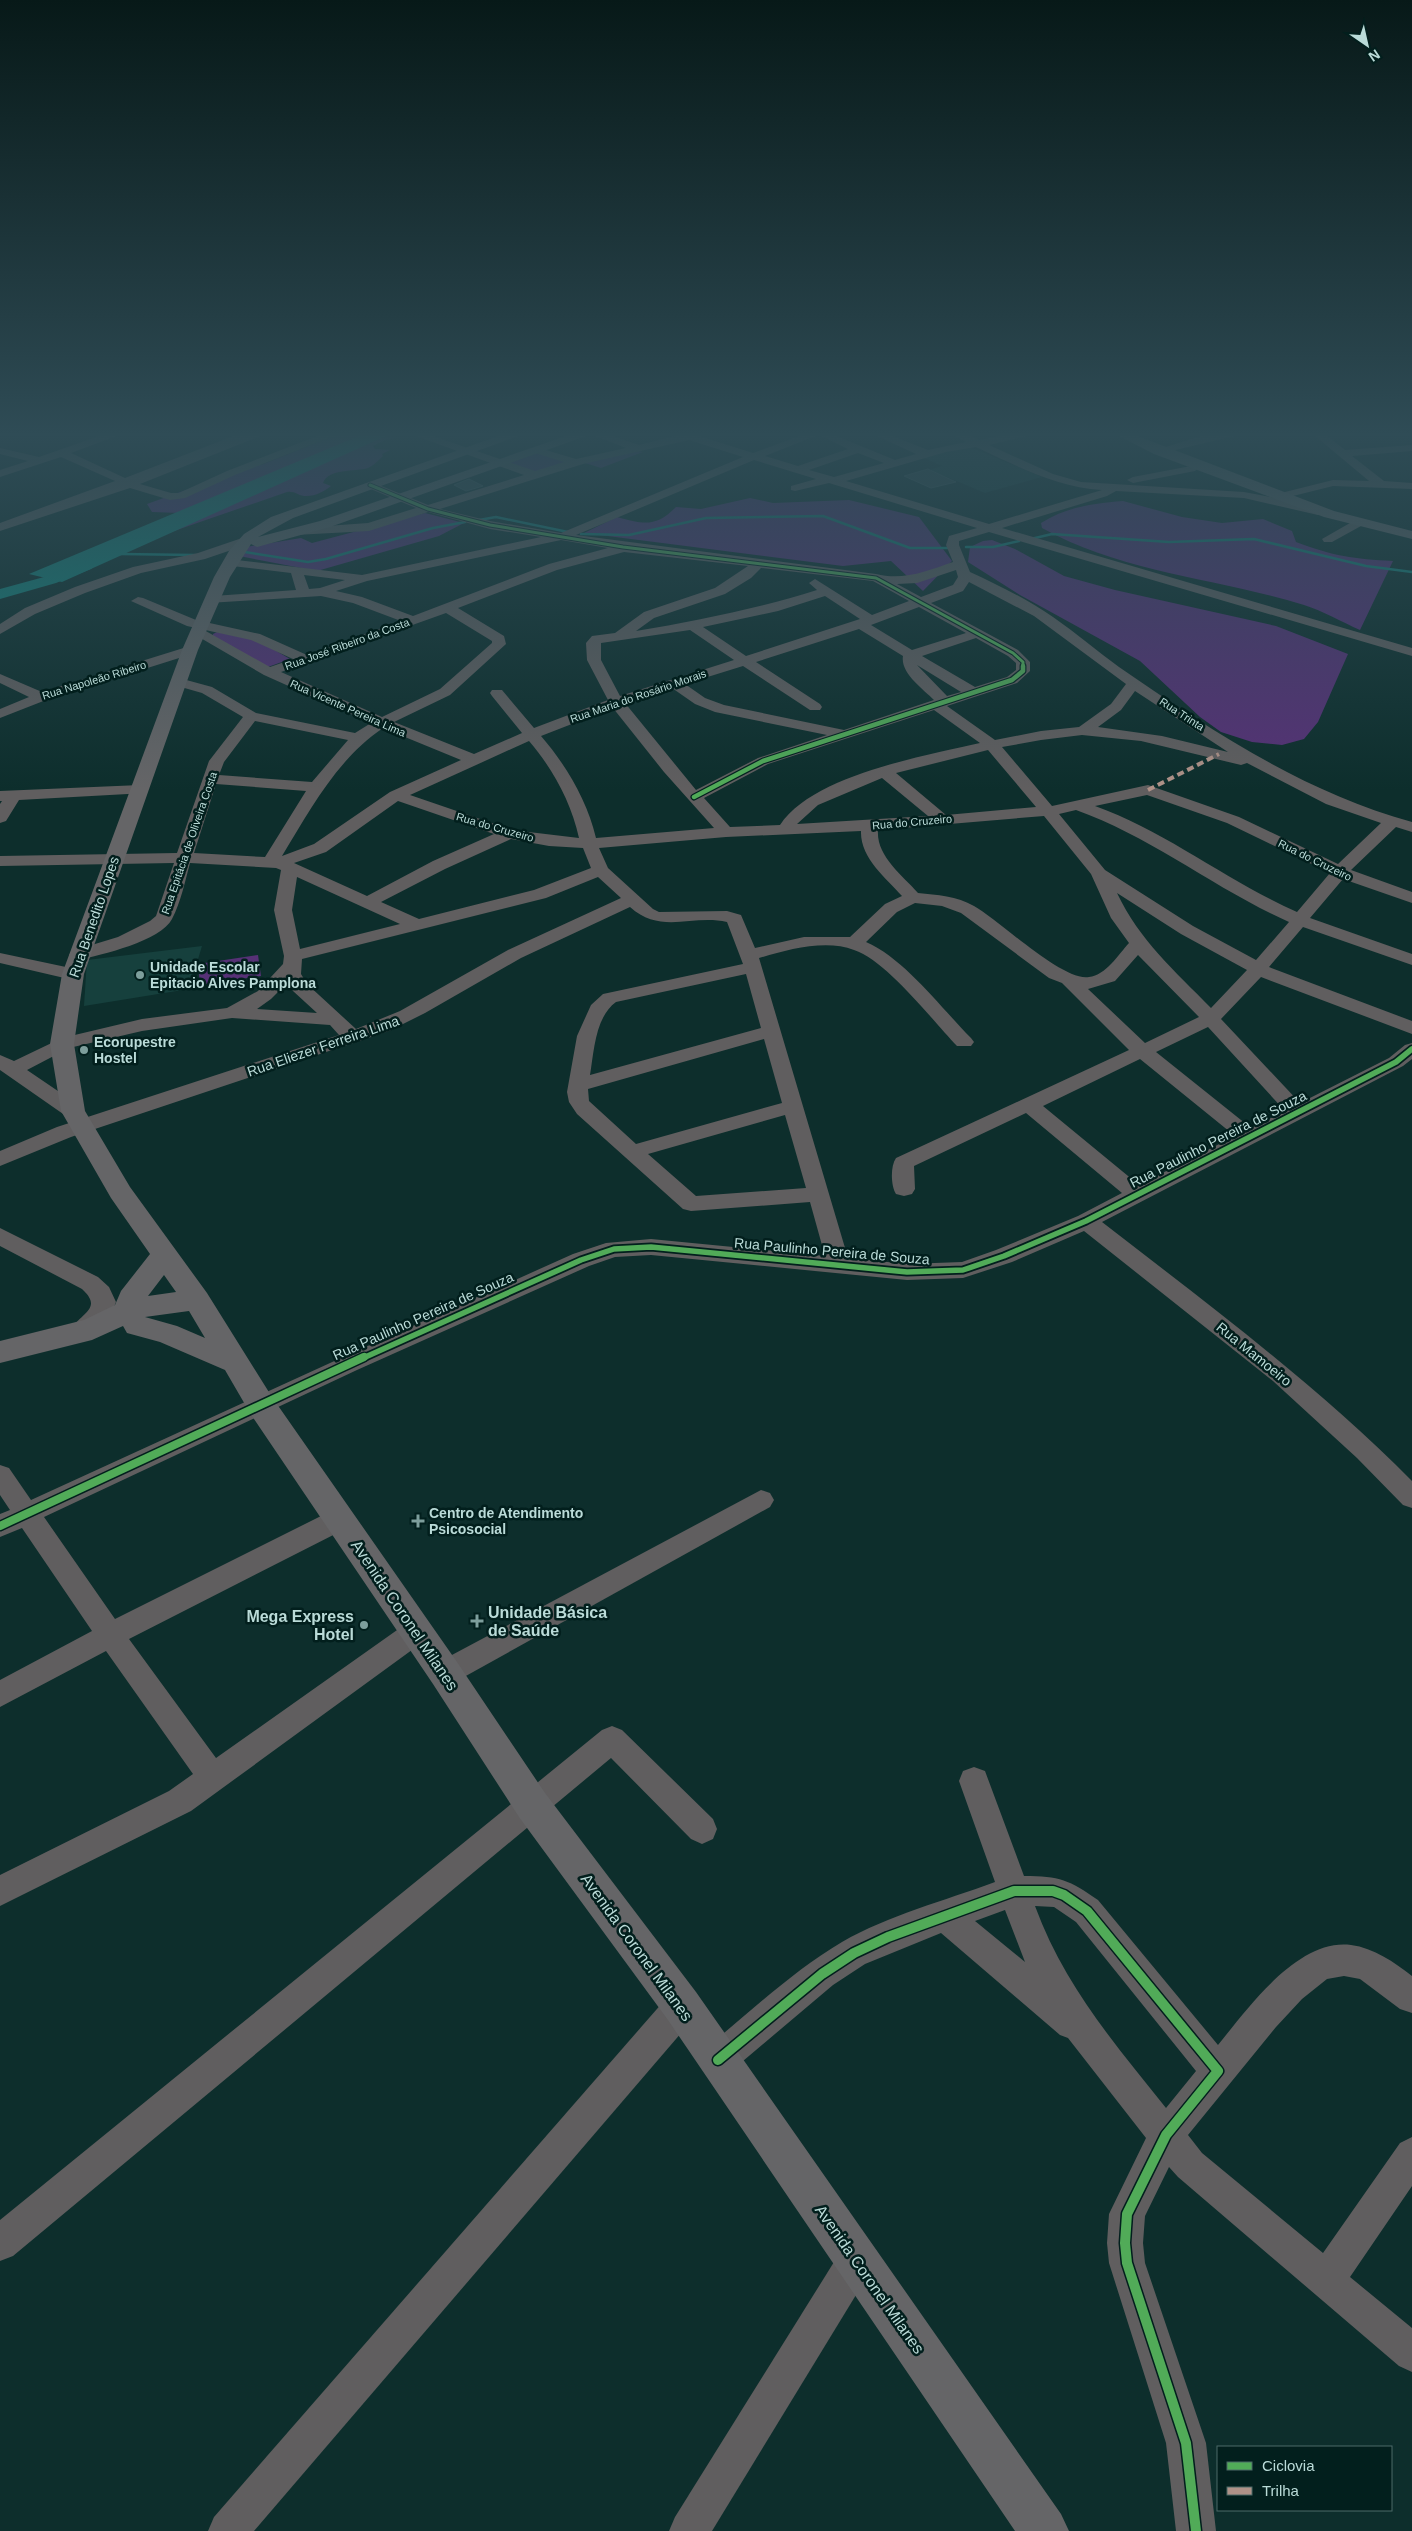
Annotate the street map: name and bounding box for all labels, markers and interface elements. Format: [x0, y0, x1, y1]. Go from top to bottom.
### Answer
north arrow [1342, 20, 1392, 70]
text: N [1366, 46, 1383, 65]
street label: Rua José Ribeiro da Costa [283, 616, 412, 672]
street label: Rua Napoleão Ribeiro [40, 658, 148, 702]
street label: Rua Maria do Rosário Morais [568, 667, 708, 725]
street label: Rua Vicente Pereira Lima [288, 677, 408, 739]
street label: Rua Trinta [1157, 695, 1207, 733]
street label: Rua Epitácia de Oliveira Costa [159, 769, 219, 916]
street label: Rua do Cruzeiro [455, 810, 535, 844]
street label: Rua do Cruzeiro [872, 813, 952, 831]
street label: Rua do Cruzeiro [1276, 837, 1354, 883]
street label: Rua Benedito Lopes [66, 854, 122, 980]
place label: Unidade Escolar Epitacio Alves Pamplona [150, 959, 316, 991]
marker: Unidade Escolar Epitacio Alves Pamplona [134, 969, 146, 981]
street label: Rua Eliezer Ferreira Lima [245, 1012, 401, 1080]
place label: Ecorupestre Hostel [94, 1034, 176, 1066]
marker: Ecorupestre Hostel [78, 1044, 90, 1056]
street label: Rua Paulinho Pereira de Souza [1127, 1087, 1309, 1191]
street label: Rua Paulinho Pereira de Souza [734, 1234, 931, 1268]
street label: Rua Paulinho Pereira de Souza [330, 1269, 516, 1363]
street label: Rua Mamoeiro [1213, 1319, 1295, 1389]
place label: Centro de Atendimento Psicosocial [429, 1505, 583, 1537]
marker: Centro de Atendimento Psicosocial [411, 1514, 425, 1528]
street label: Avenida Coronel Milanes [348, 1537, 461, 1694]
place label: Unidade Básica de Saúde [488, 1604, 607, 1639]
place label: Mega Express Hotel [246, 1608, 354, 1643]
marker: Unidade Básica de Saúde [470, 1614, 484, 1628]
marker: Mega Express Hotel [358, 1619, 370, 1631]
street label: Avenida Coronel Milanes [578, 1870, 696, 2024]
street label: Avenida Coronel Milanes [812, 2202, 927, 2357]
legend [1217, 2446, 1392, 2511]
text: Ciclovia [1262, 2457, 1315, 2474]
text: Trilha [1262, 2482, 1300, 2499]

